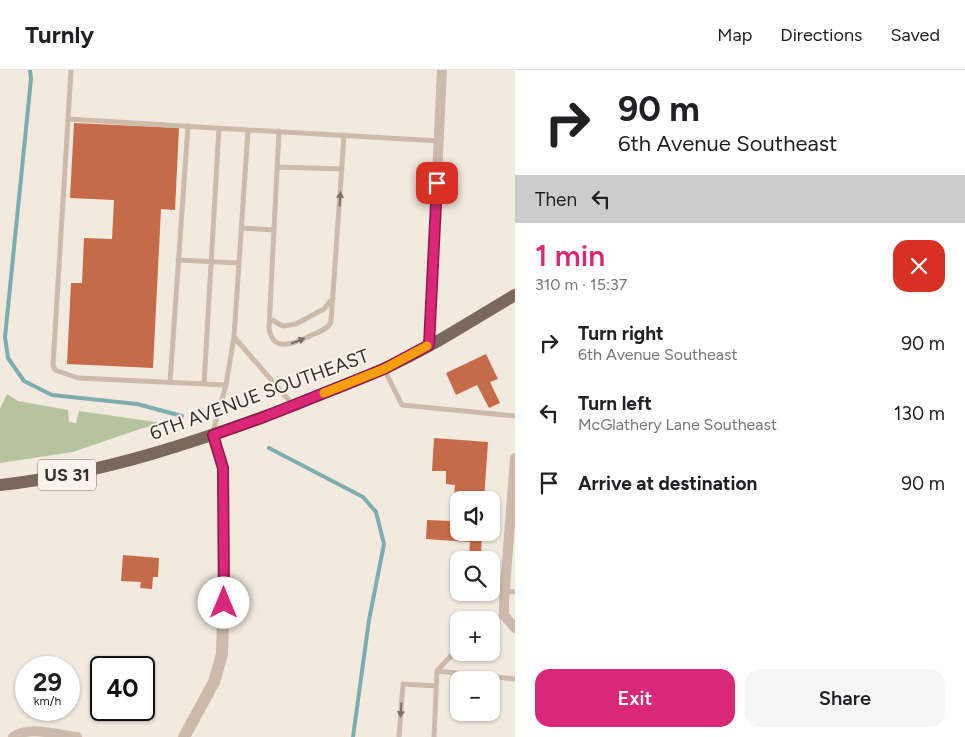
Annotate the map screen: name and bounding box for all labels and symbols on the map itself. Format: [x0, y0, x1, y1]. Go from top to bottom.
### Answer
pin [416, 162, 458, 204]
one-way arrow [336, 191, 344, 207]
one-way arrow [291, 337, 306, 345]
street label: 6TH AVENUE SOUTHEAST [146, 344, 372, 445]
road number: US 31 [38, 460, 96, 490]
position arrow [197, 576, 249, 628]
speed limit sign: 40 [90, 656, 155, 721]
one-way arrow [397, 703, 405, 719]

